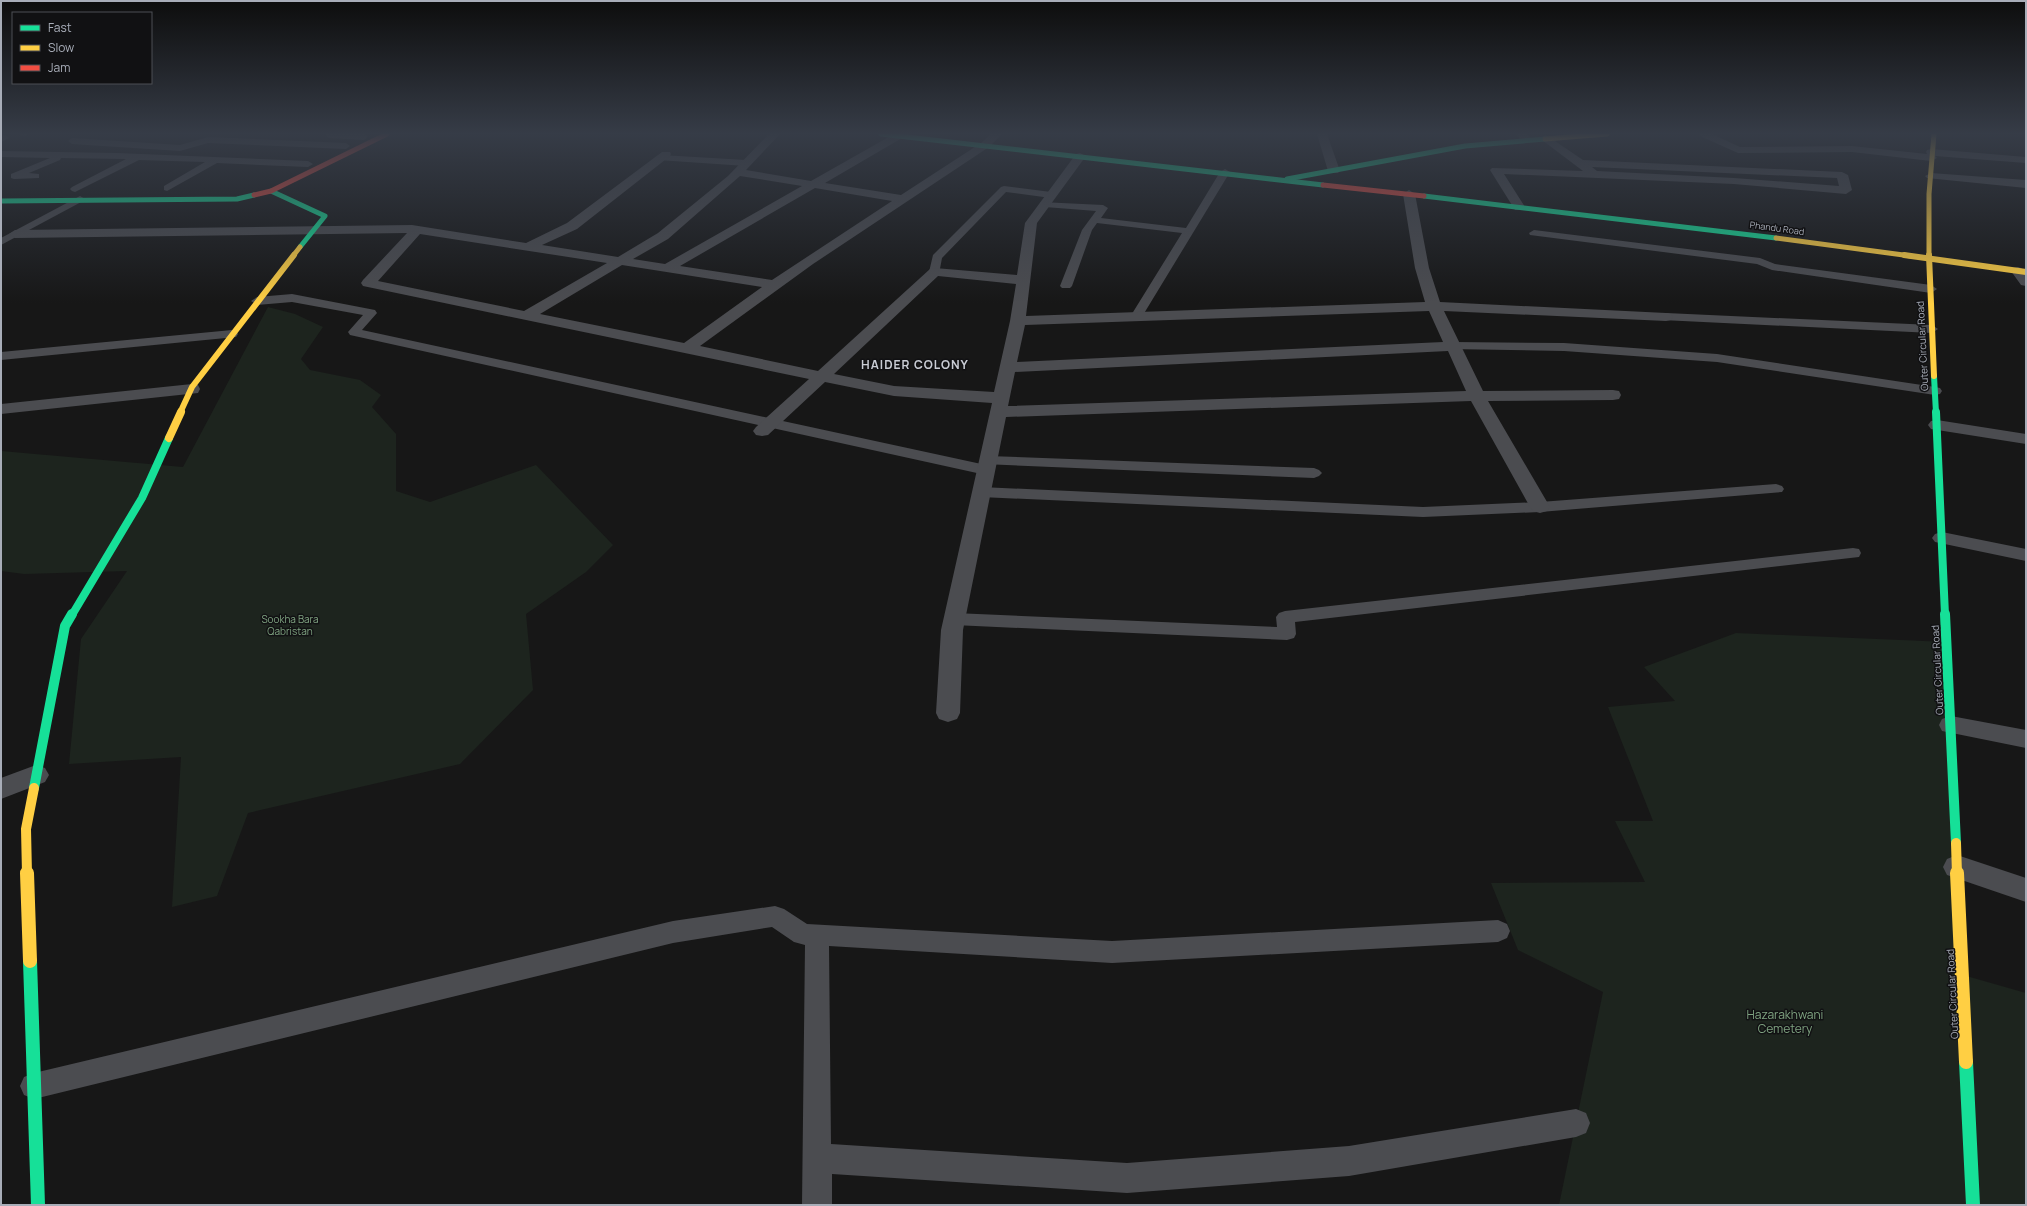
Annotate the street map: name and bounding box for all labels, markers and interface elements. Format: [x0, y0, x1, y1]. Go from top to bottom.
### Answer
legend [12, 12, 152, 84]
text: Fast [48, 19, 72, 36]
text: Slow [48, 39, 74, 56]
text: Jam [48, 59, 70, 76]
street label: Phandu Road [1749, 218, 1805, 238]
street label: Outer Circular Road [1913, 301, 1931, 391]
district label: HAIDER COLONY [861, 356, 969, 373]
park label: Sookha Bara Qabristan [261, 612, 319, 638]
street label: Outer Circular Road [1928, 625, 1946, 715]
street label: Outer Circular Road [1943, 949, 1961, 1039]
park label: Hazarakhwani Cemetery [1747, 1006, 1823, 1037]

